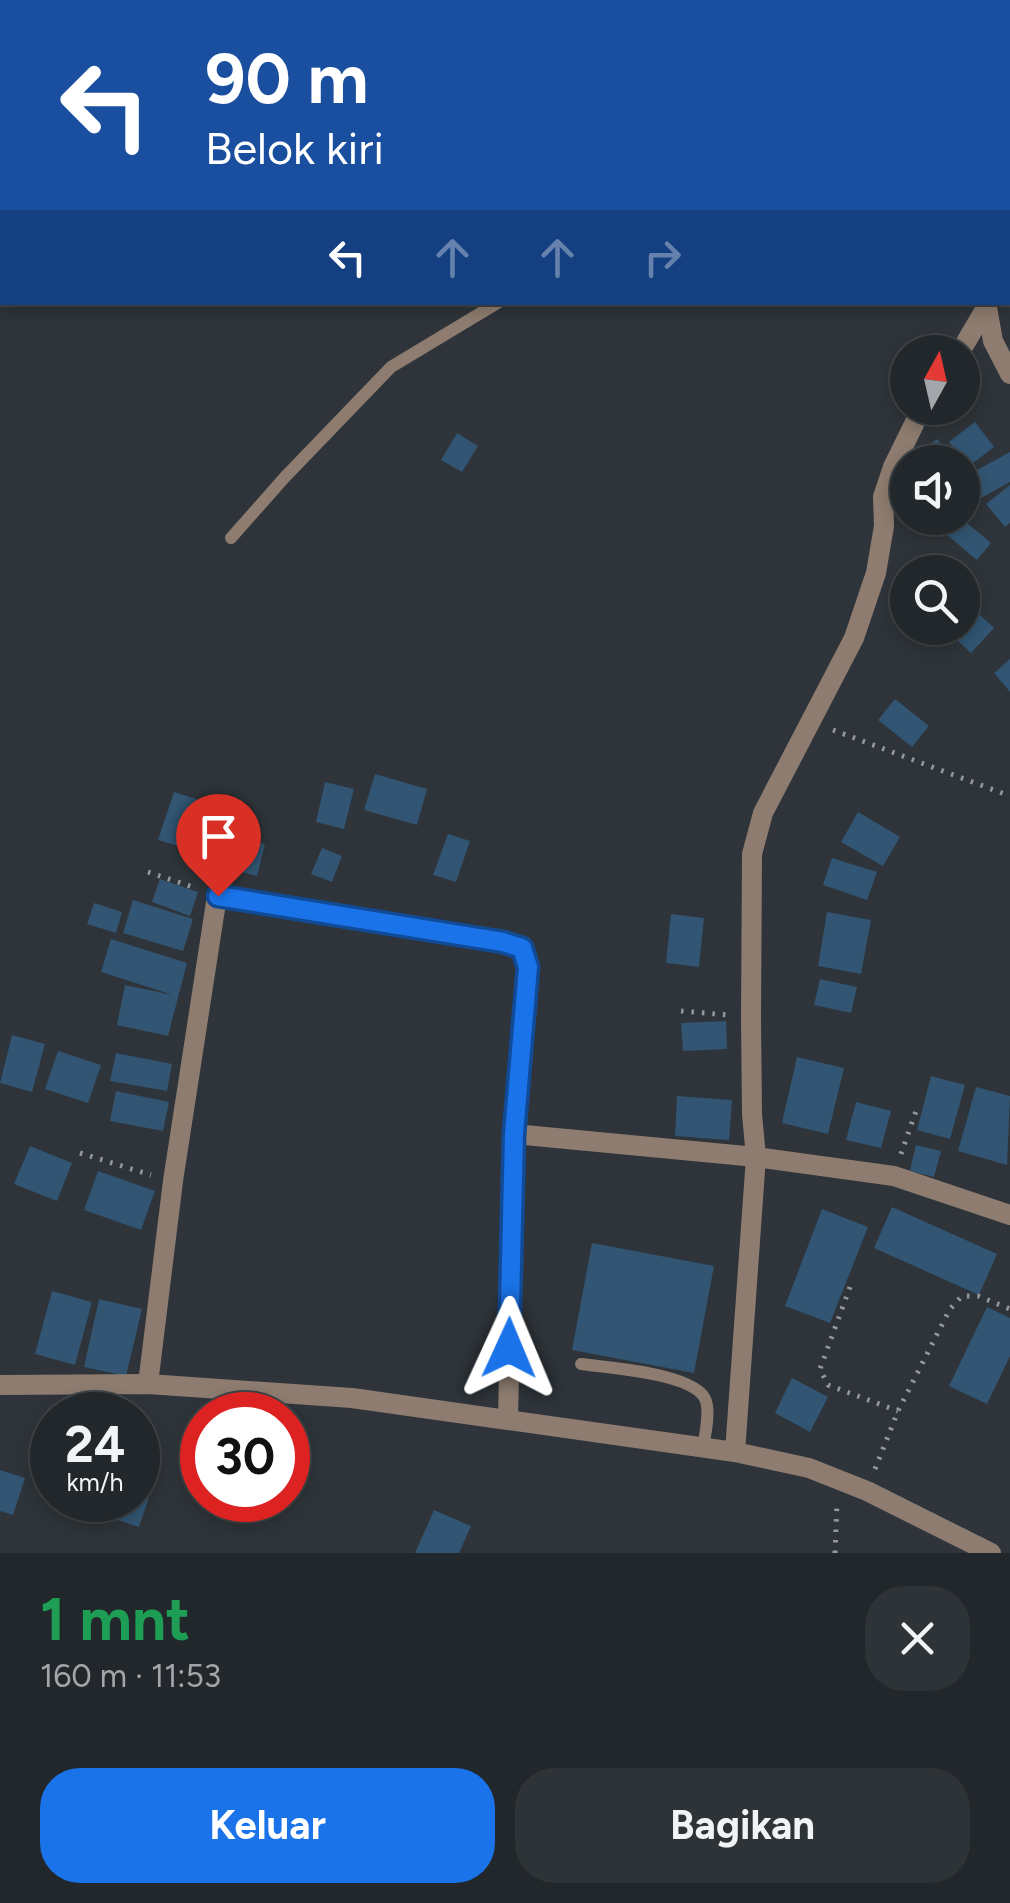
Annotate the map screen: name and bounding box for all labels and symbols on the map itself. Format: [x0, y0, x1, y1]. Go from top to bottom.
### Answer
north arrow [890, 335, 980, 425]
pin [176, 794, 261, 897]
position arrow [457, 1296, 561, 1400]
speed limit sign: 30 [180, 1392, 310, 1522]

